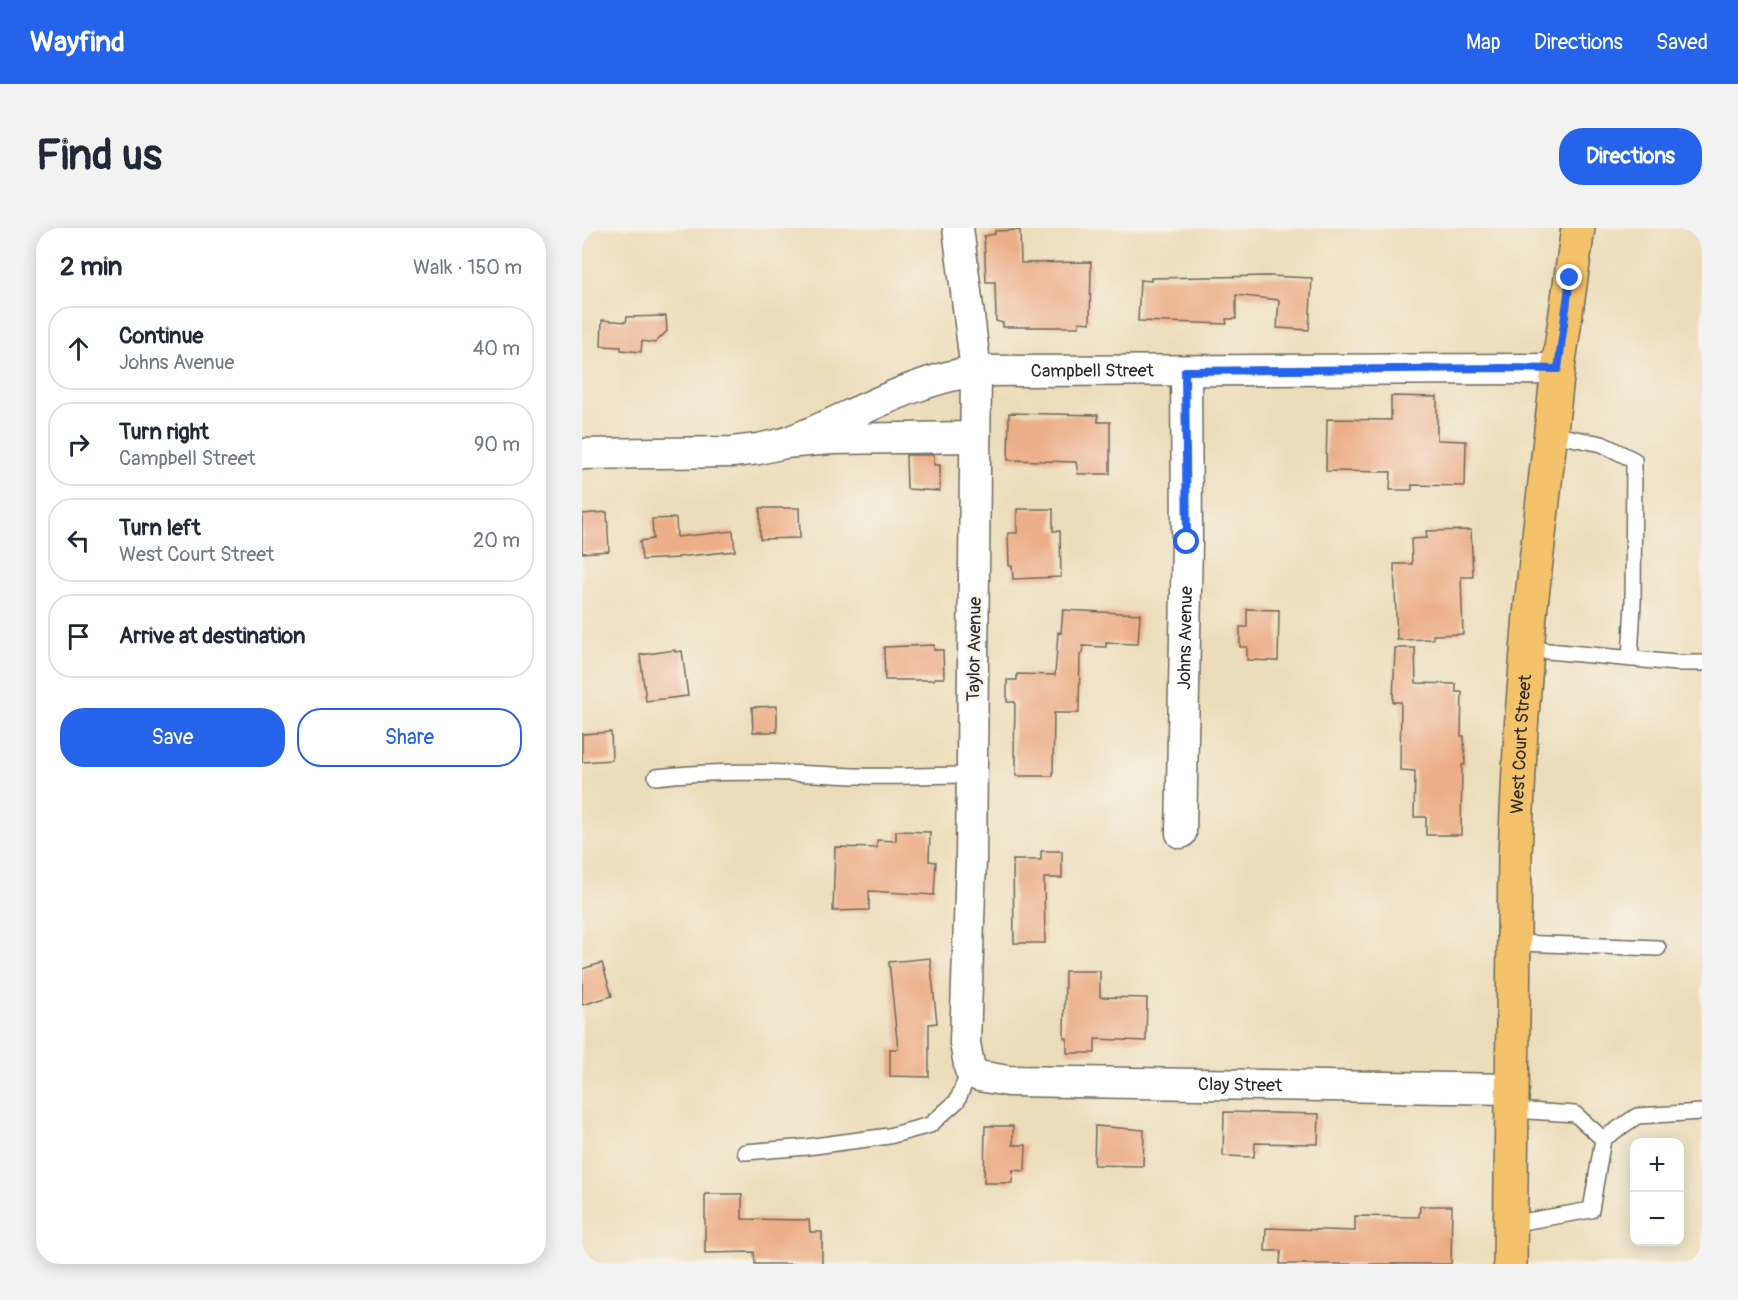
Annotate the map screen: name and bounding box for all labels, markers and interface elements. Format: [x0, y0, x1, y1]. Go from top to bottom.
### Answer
text: Wayfind [30, 25, 125, 60]
text: Map [1466, 29, 1501, 56]
text: Directions [1534, 29, 1623, 56]
text: Saved [1656, 29, 1708, 56]
button: Directions [1559, 128, 1702, 185]
text: Find us [36, 130, 162, 182]
text: 2 min [60, 251, 122, 283]
text: Walk · 150 m [413, 255, 522, 280]
route end [1556, 264, 1582, 290]
text: Continue [119, 322, 203, 350]
icon: ahead [62, 332, 95, 365]
text: 40 m [473, 336, 520, 361]
text: Johns Avenue [119, 350, 234, 375]
street label: Campbell Street [1031, 359, 1155, 383]
text: Turn right [119, 418, 209, 446]
icon: right [62, 428, 95, 461]
text: 90 m [474, 432, 520, 457]
text: Campbell Street [119, 446, 256, 471]
text: Turn left [119, 514, 201, 542]
icon: left [62, 524, 95, 557]
text: 20 m [473, 528, 520, 553]
route start [1173, 528, 1199, 554]
text: West Court Street [119, 542, 274, 567]
street label: Johns Avenue [1173, 586, 1198, 690]
street label: Taylor Avenue [962, 596, 987, 701]
icon: arrive [62, 620, 95, 653]
text: Arrive at destination [119, 622, 305, 650]
street label: West Court Street [1506, 673, 1537, 815]
button: Save [60, 708, 285, 767]
button: Share [297, 708, 522, 767]
street label: Clay Street [1198, 1073, 1283, 1097]
map controls [1630, 1138, 1684, 1246]
button: + [1630, 1138, 1684, 1192]
button: − [1630, 1192, 1684, 1246]

